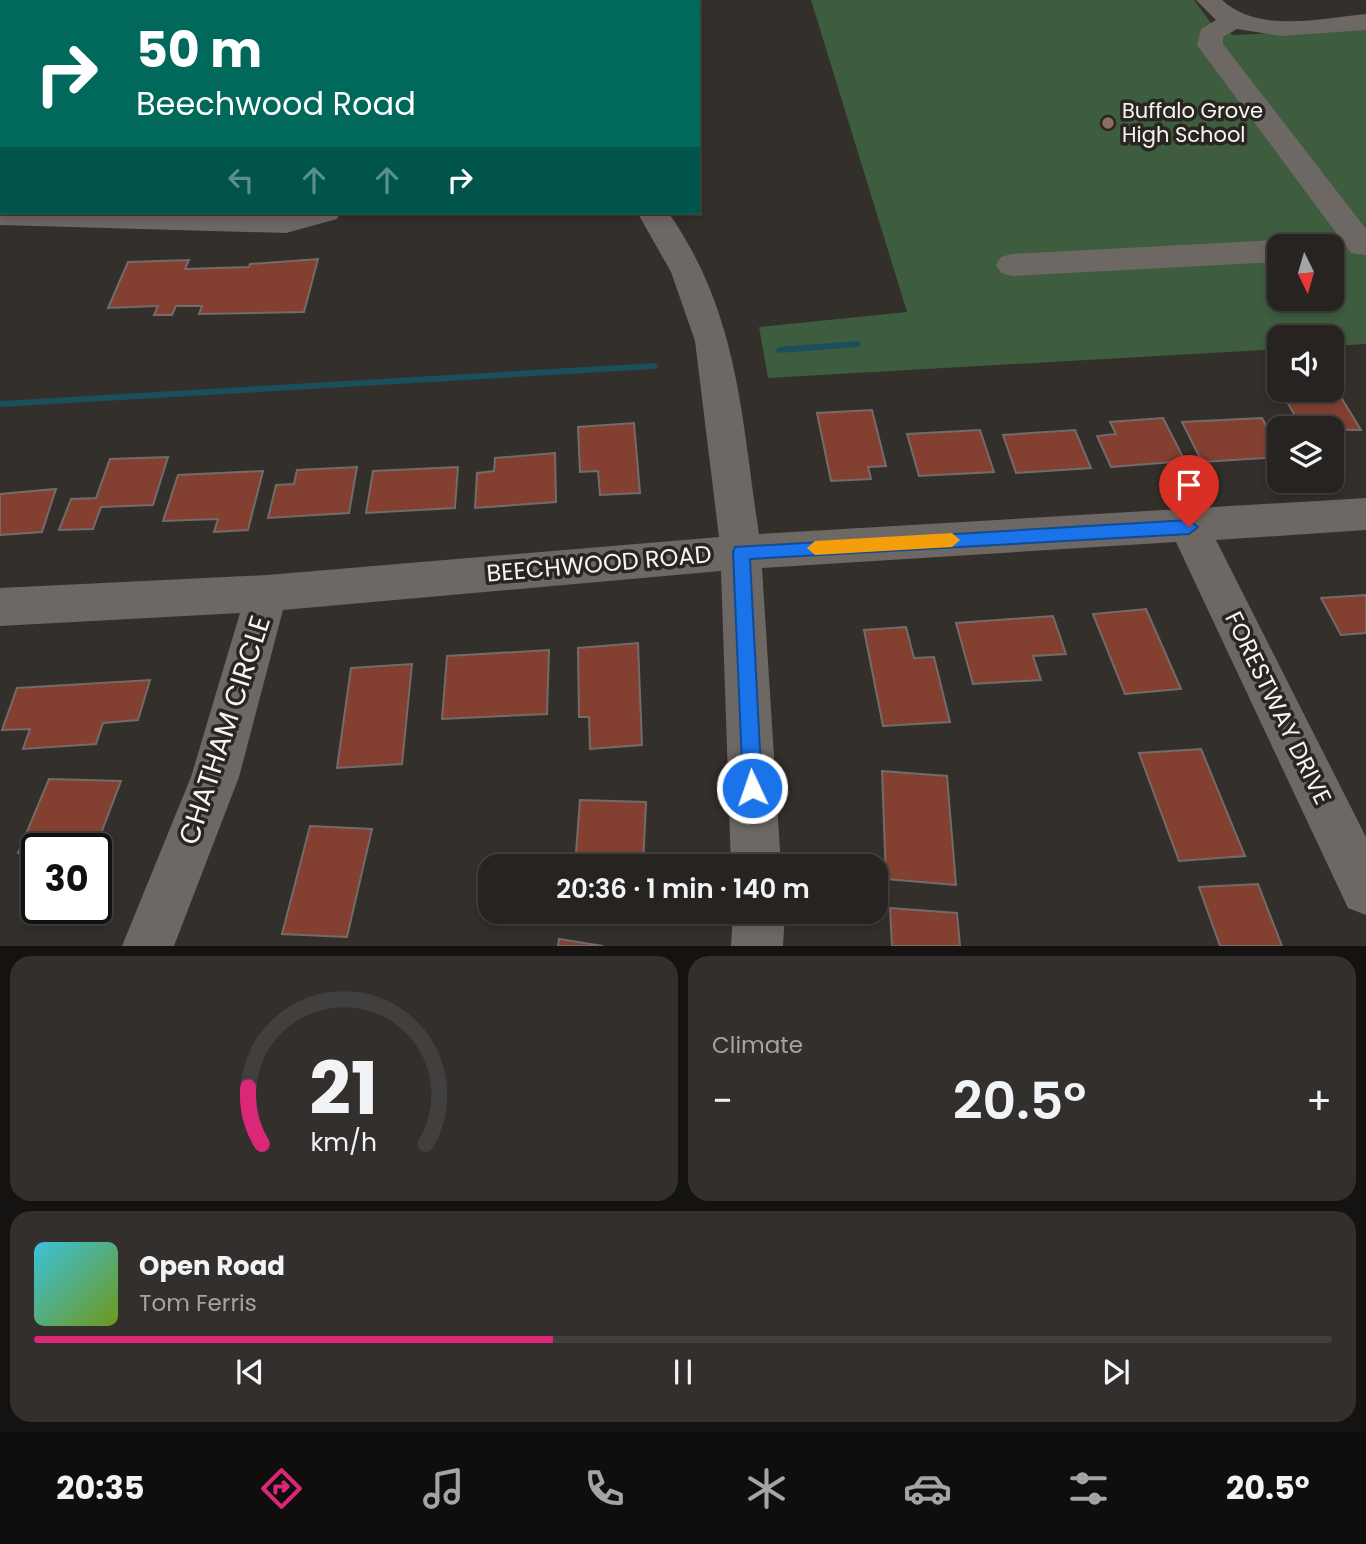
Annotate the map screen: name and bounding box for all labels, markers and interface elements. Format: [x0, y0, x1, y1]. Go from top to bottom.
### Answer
text: 50 m [136, 16, 262, 84]
icon: right [21, 28, 112, 119]
text: Beechwood Road [136, 81, 416, 126]
place label: Buffalo Grove High School [1122, 96, 1263, 149]
marker: Buffalo Grove High School [1100, 115, 1116, 131]
icon: left [222, 161, 260, 199]
icon: ahead [295, 161, 333, 199]
icon: ahead [368, 161, 406, 199]
icon: right [441, 161, 479, 199]
north arrow [1267, 234, 1344, 312]
map controls [1267, 234, 1344, 493]
button: sound [1267, 325, 1344, 402]
button: layers [1267, 416, 1344, 493]
pin [1159, 455, 1219, 527]
icon: arrive [1170, 466, 1208, 504]
street label: BEECHWOOD ROAD [485, 537, 713, 590]
street label: FORESTWAY DRIVE [1217, 606, 1340, 810]
street label: CHATHAM CIRCLE [169, 611, 280, 850]
position arrow [715, 751, 789, 825]
speed limit sign: 30 [21, 833, 112, 924]
text: 20:36 · 1 min · 140 m [556, 871, 810, 907]
text: Climate [712, 1029, 803, 1061]
text: 21 [310, 1039, 378, 1140]
text: 20.5° [953, 1064, 1086, 1137]
text: − [712, 1074, 733, 1127]
text: + [1306, 1074, 1332, 1127]
text: km/h [311, 1125, 377, 1160]
text: Open Road [139, 1248, 285, 1284]
text: Tom Ferris [139, 1287, 257, 1319]
icon: previous [231, 1353, 269, 1391]
icon: pause [664, 1353, 702, 1391]
icon: next [1097, 1353, 1135, 1391]
icon: directions [257, 1464, 306, 1513]
icon: music [419, 1464, 468, 1513]
icon: phone [580, 1464, 629, 1513]
icon: climate [742, 1464, 791, 1513]
icon: car [903, 1464, 952, 1513]
icon: filters [1064, 1464, 1113, 1513]
text: 20:35 [56, 1465, 145, 1510]
text: 20.5° [1226, 1465, 1310, 1510]

